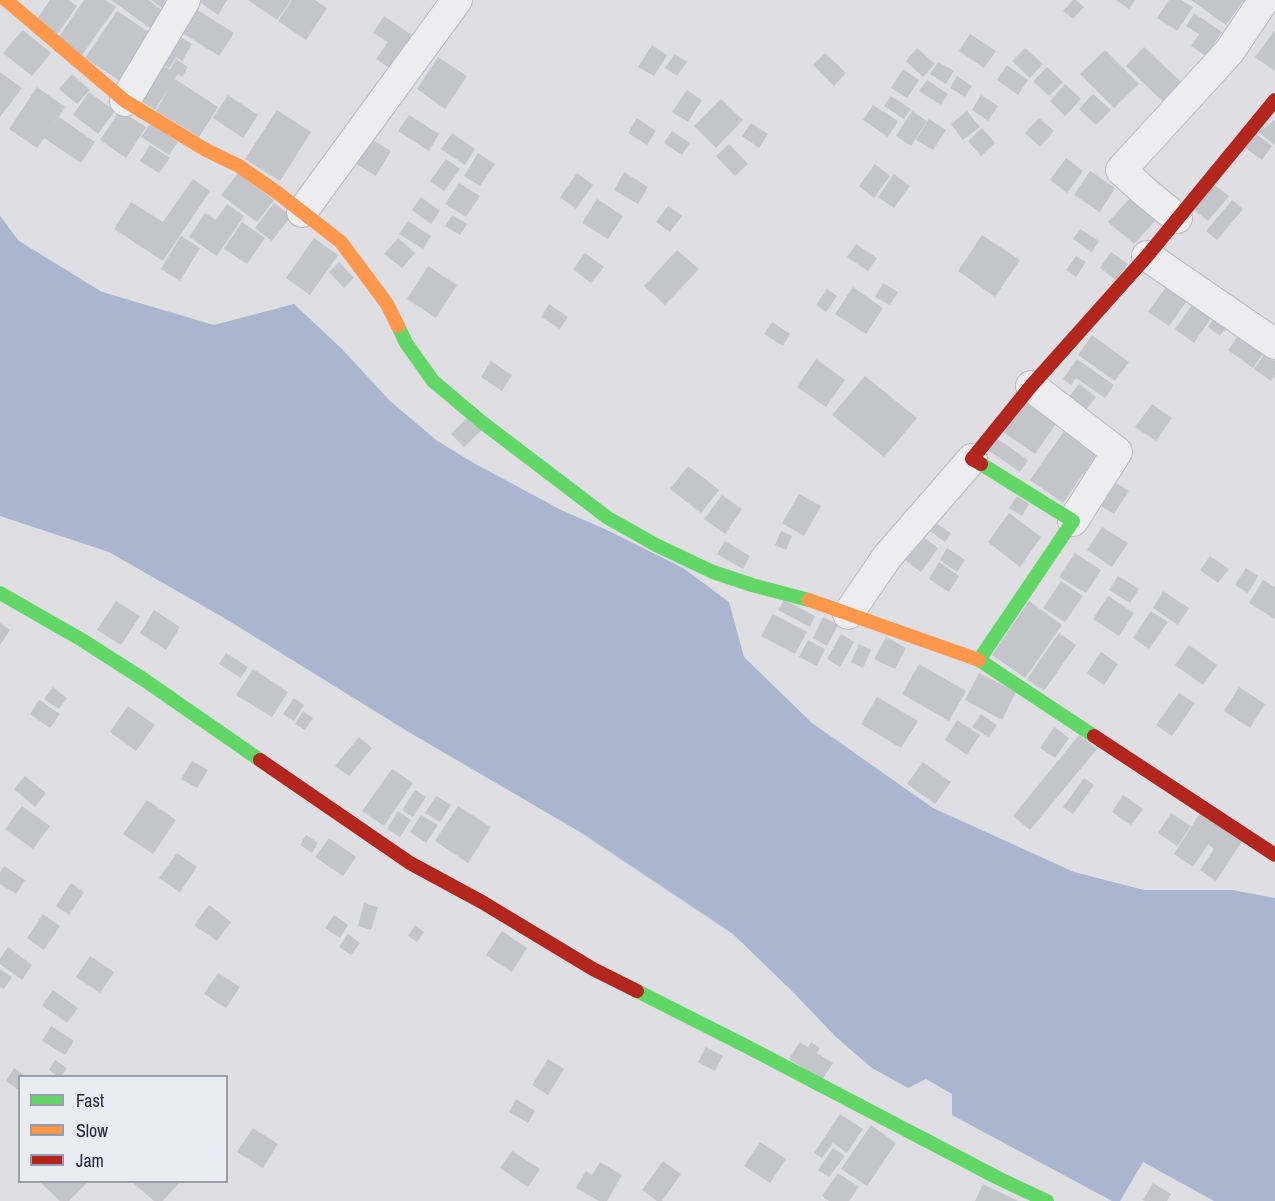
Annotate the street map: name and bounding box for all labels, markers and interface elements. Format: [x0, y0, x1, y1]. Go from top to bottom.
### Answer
legend [18, 1075, 228, 1183]
text: Fast [76, 1088, 104, 1113]
text: Slow [76, 1118, 108, 1143]
text: Jam [76, 1148, 104, 1173]

